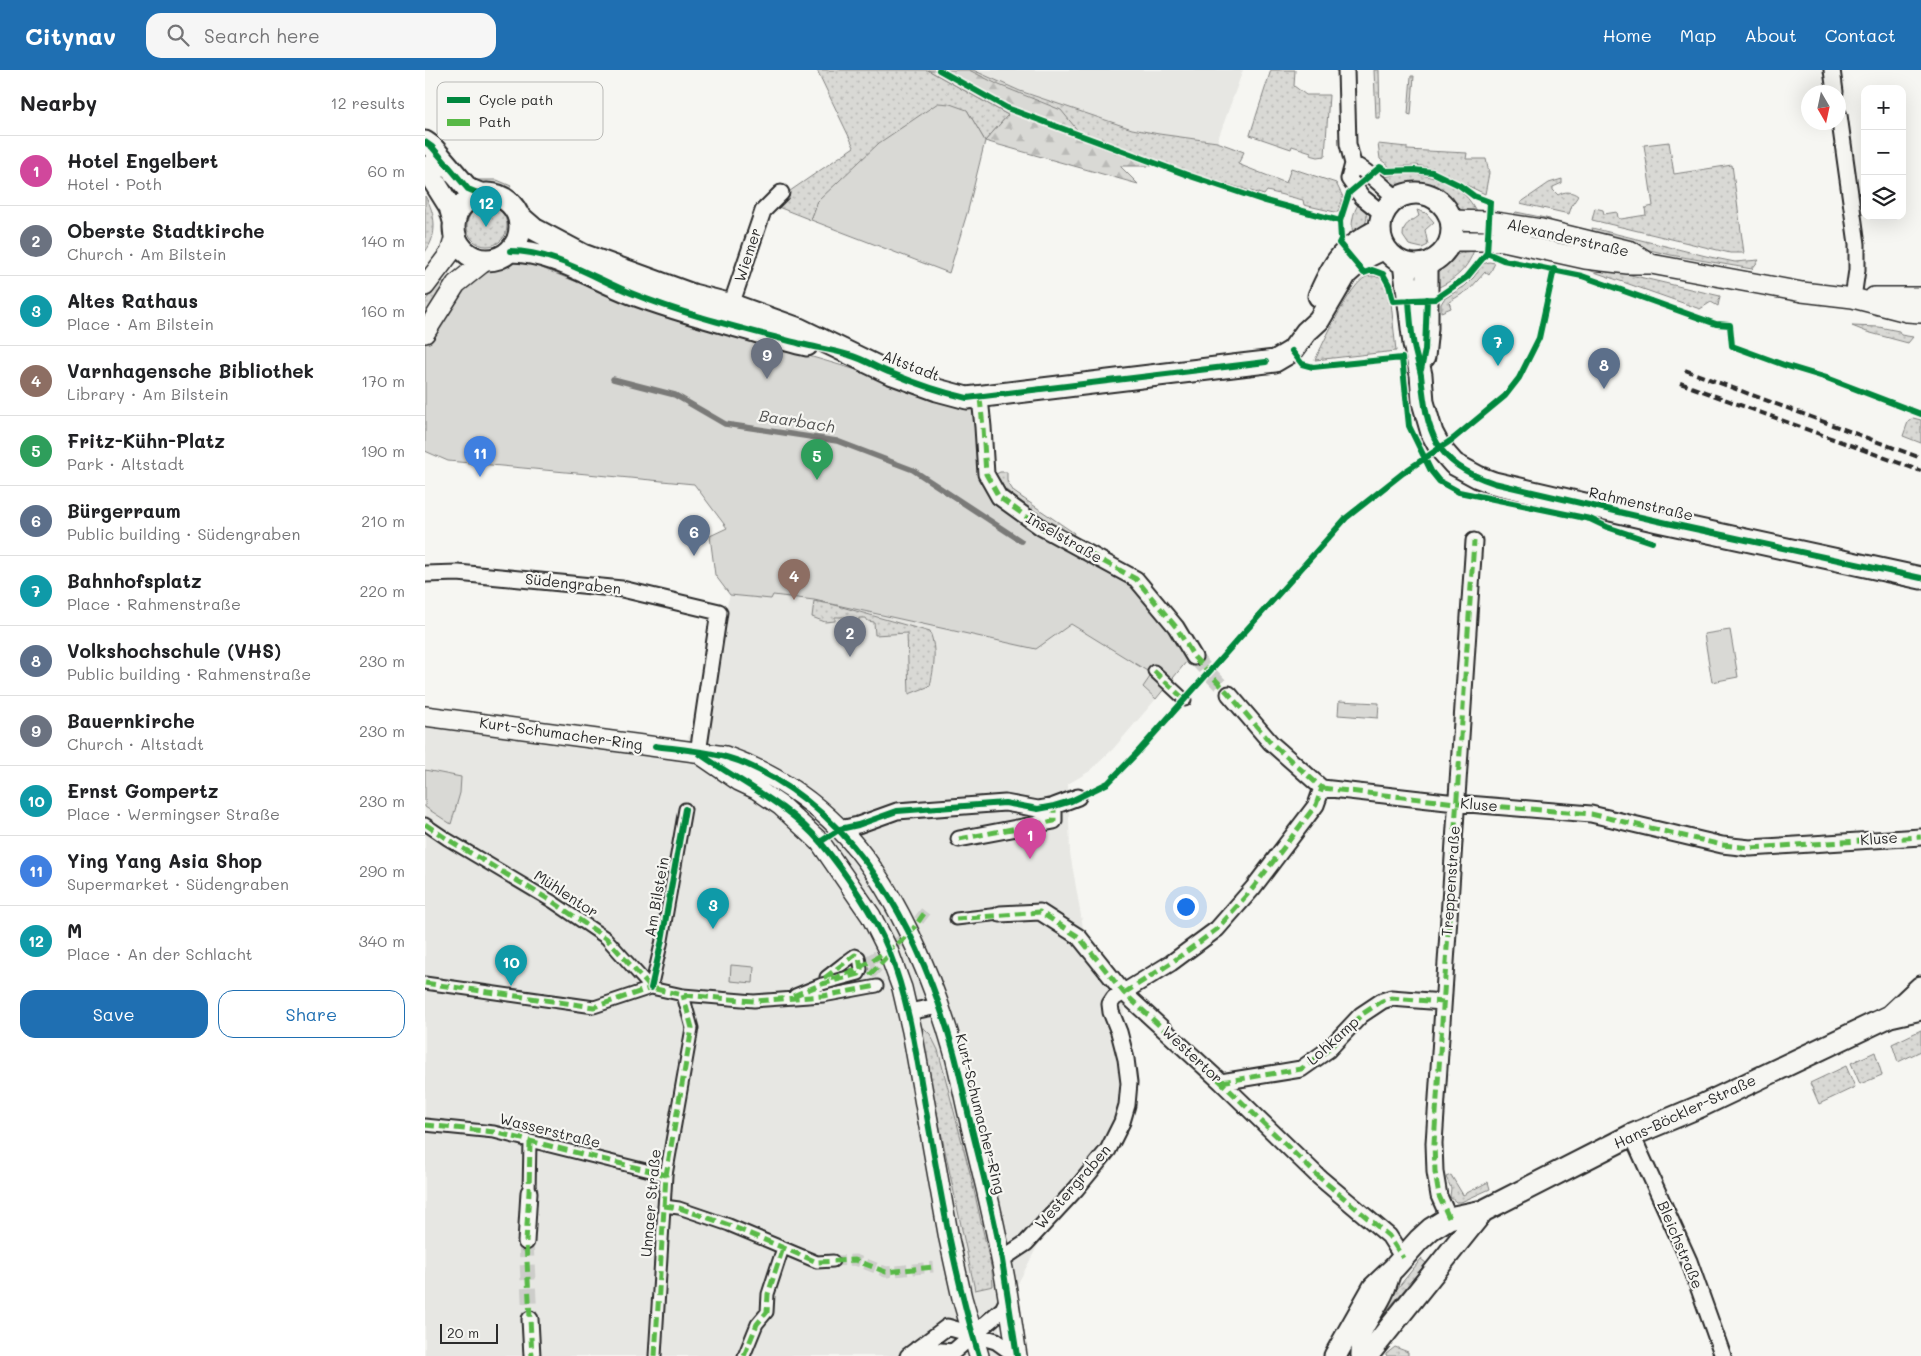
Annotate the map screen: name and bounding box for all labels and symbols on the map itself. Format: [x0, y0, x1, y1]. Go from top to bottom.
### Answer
legend [437, 82, 603, 140]
north arrow [1801, 85, 1846, 130]
text: Cycle path [479, 90, 553, 109]
text: Path [479, 112, 510, 131]
pin: 12 [470, 186, 502, 227]
street label: Alexanderstraße [1505, 213, 1631, 261]
street label: Wiemer [729, 225, 765, 284]
pin: 7 [1482, 325, 1514, 366]
pin: 9 [751, 338, 783, 379]
street label: Altstadt [880, 345, 943, 385]
pin: 8 [1588, 348, 1620, 389]
water label: Baarbach [758, 404, 836, 437]
pin: 11 [464, 436, 496, 477]
pin: 5 [801, 439, 833, 480]
street label: Rahmenstraße [1587, 481, 1695, 525]
street label: Inselstraße [1023, 507, 1106, 567]
pin: 6 [678, 515, 710, 556]
pin: 4 [778, 559, 810, 600]
street label: Südengraben [524, 568, 622, 598]
pin: 2 [834, 616, 866, 657]
street label: Kurt-Schumacher-Ring [478, 712, 644, 754]
street label: Kluse [1459, 792, 1499, 816]
pin: 1 [1014, 818, 1046, 859]
street label: Treppenstraße [1436, 825, 1464, 937]
street label: Kluse [1859, 827, 1898, 849]
street label: Am Bilstein [639, 855, 673, 938]
street label: Mühlentor [530, 865, 603, 921]
pin: 3 [697, 888, 729, 929]
your location [1173, 894, 1199, 920]
pin: 10 [495, 945, 527, 986]
street label: Lohkamp [1302, 1011, 1363, 1069]
street label: Westertor [1158, 1021, 1227, 1088]
street label: Kurt-Schumacher-Ring [951, 1031, 1011, 1196]
street label: Hans-Böckler-Straße [1610, 1069, 1759, 1153]
street label: Wasserstraße [498, 1108, 603, 1152]
street label: Westergraben [1030, 1140, 1115, 1233]
street label: Unnaer Straße [635, 1148, 665, 1258]
street label: Bleichstraße [1653, 1198, 1708, 1292]
scale bar [440, 1321, 497, 1344]

